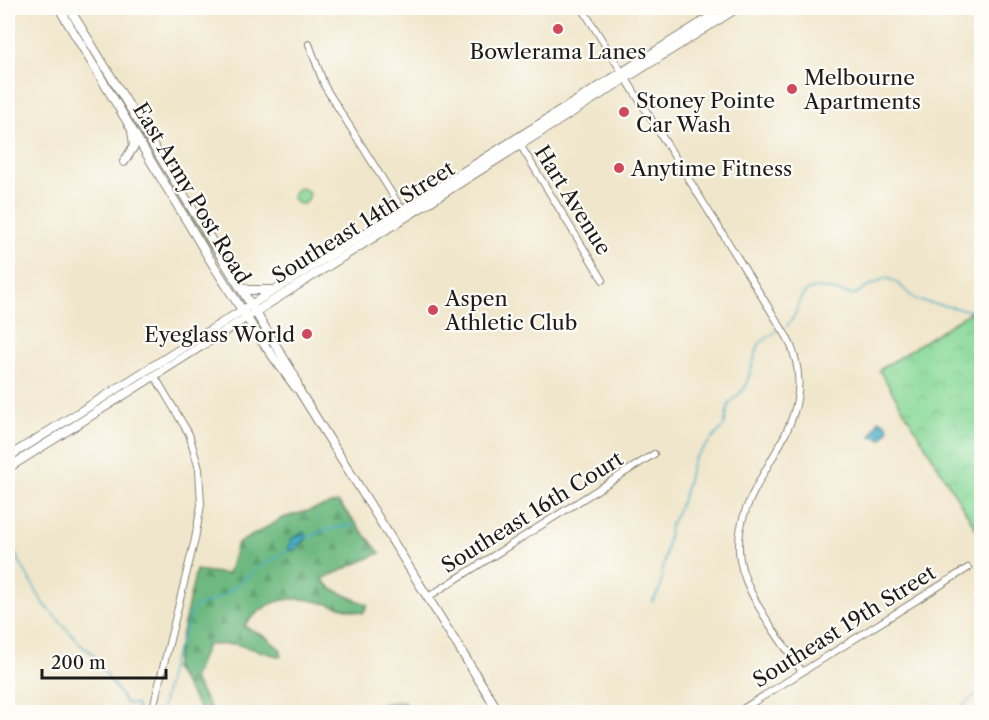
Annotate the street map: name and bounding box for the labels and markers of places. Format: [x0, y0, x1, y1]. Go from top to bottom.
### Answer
marker: Bowlerama Lanes [551, 22, 565, 36]
place label: Bowlerama Lanes [470, 39, 646, 64]
place label: Melbourne Apartments [803, 65, 921, 114]
marker: Melbourne Apartments [785, 82, 799, 96]
place label: Stoney Pointe Car Wash [636, 88, 775, 137]
marker: Stoney Pointe Car Wash [617, 105, 631, 119]
place label: Anytime Fitness [630, 156, 792, 181]
marker: Anytime Fitness [612, 161, 626, 175]
place label: Aspen Athletic Club [444, 286, 577, 335]
marker: Aspen Athletic Club [426, 303, 440, 317]
place label: Eyeglass World [144, 322, 295, 347]
marker: Eyeglass World [300, 327, 314, 341]

